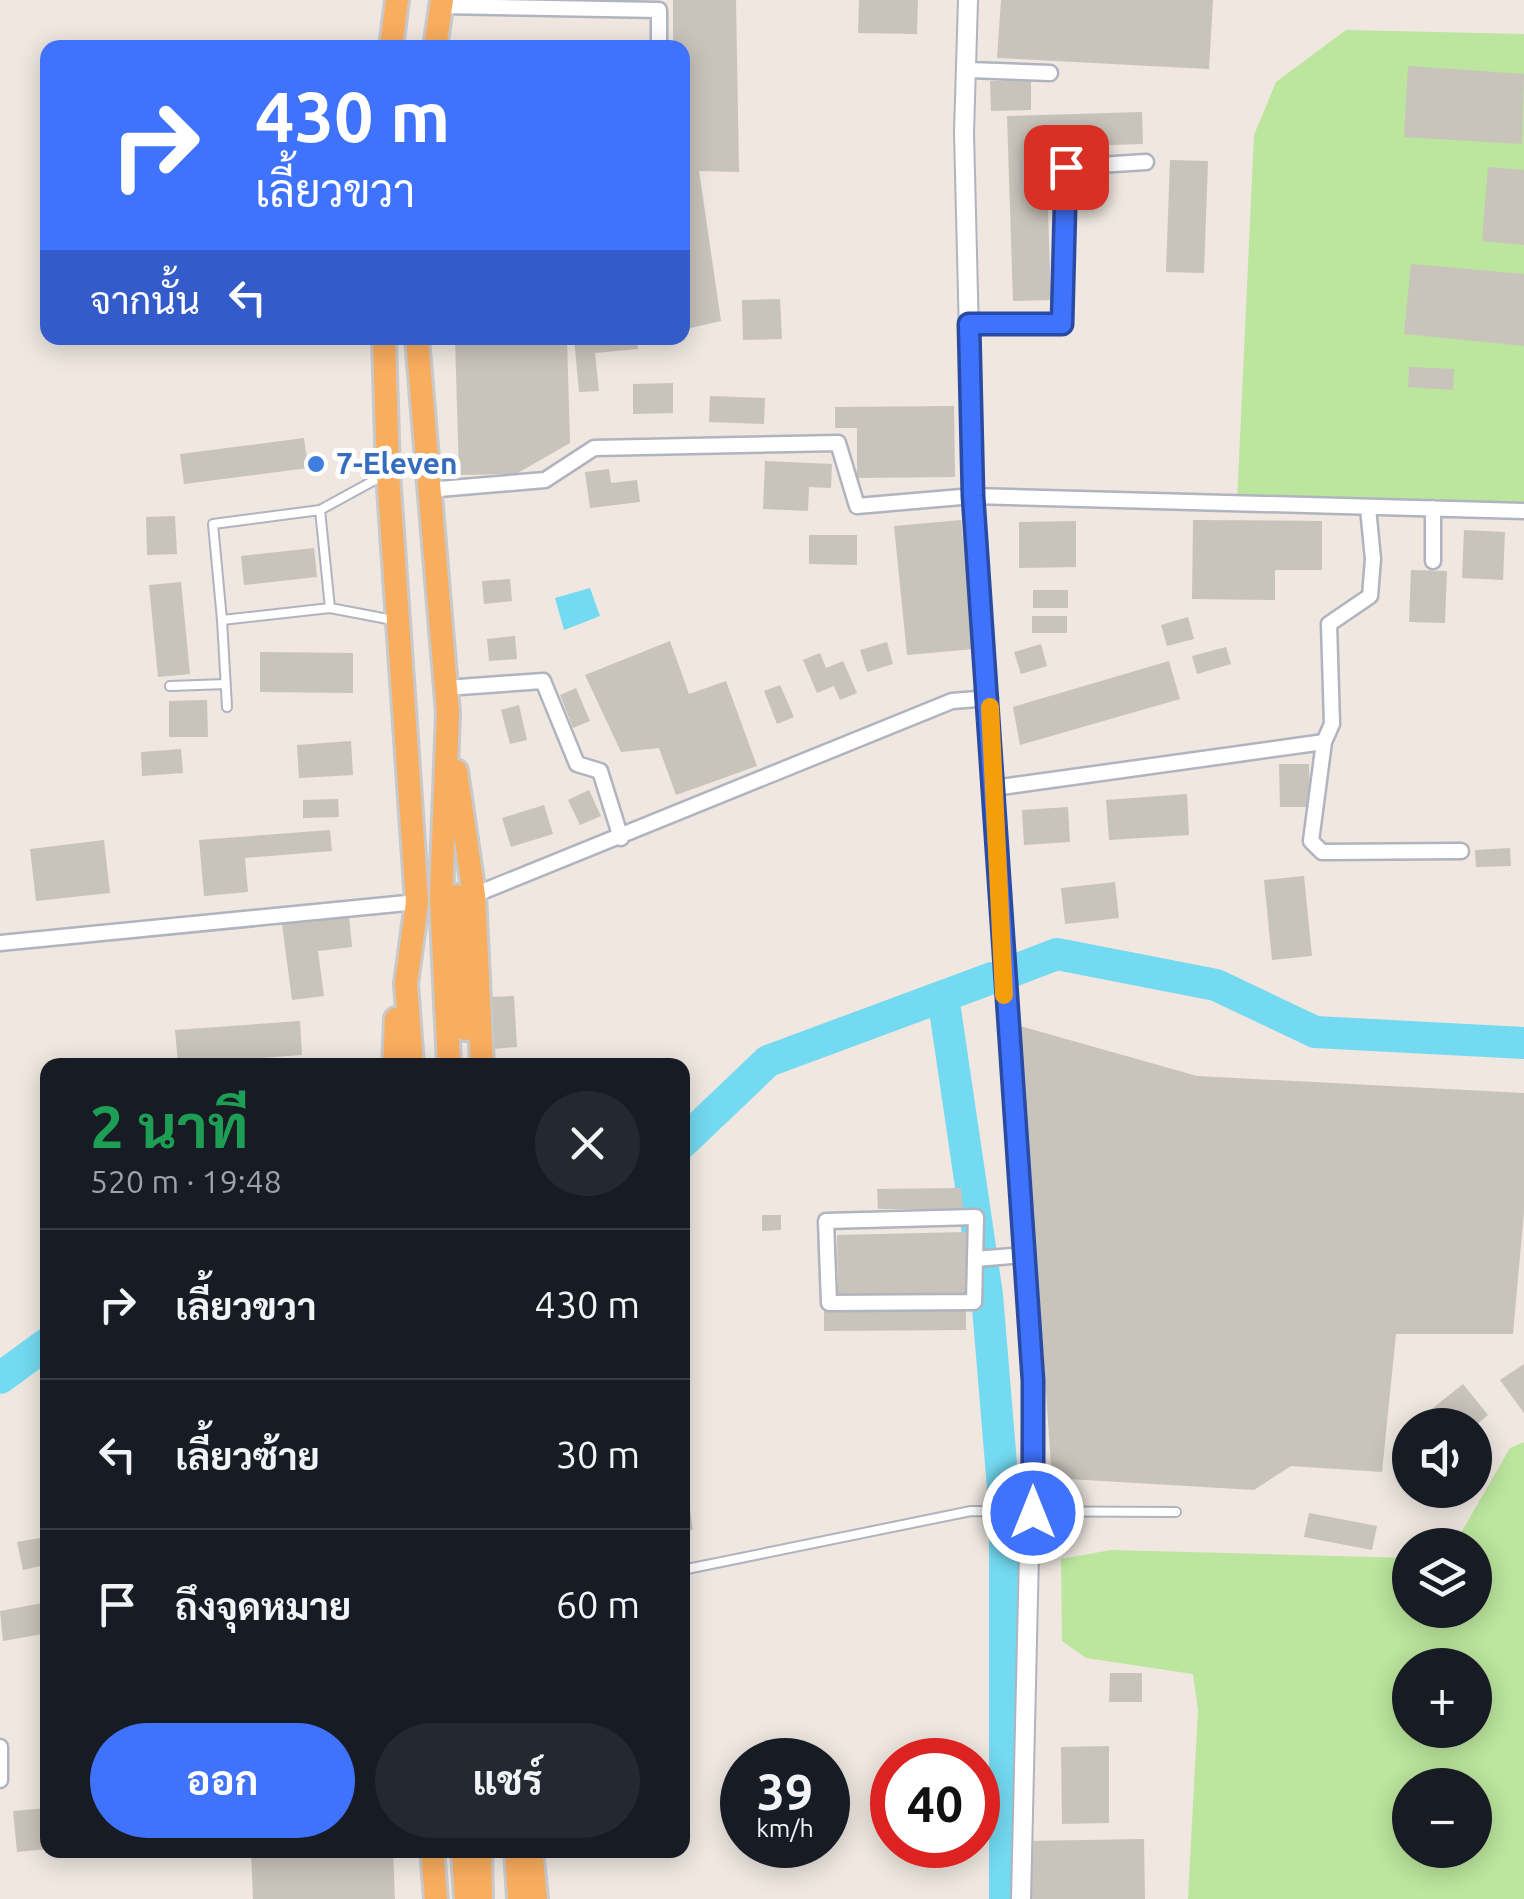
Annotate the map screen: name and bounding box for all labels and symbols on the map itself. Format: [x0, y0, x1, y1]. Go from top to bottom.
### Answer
pin [1024, 125, 1109, 210]
place label: 7-Eleven [336, 446, 458, 480]
marker: 7-Eleven [305, 453, 327, 475]
position arrow [981, 1461, 1085, 1565]
speed limit sign: 40 [870, 1738, 1000, 1868]

